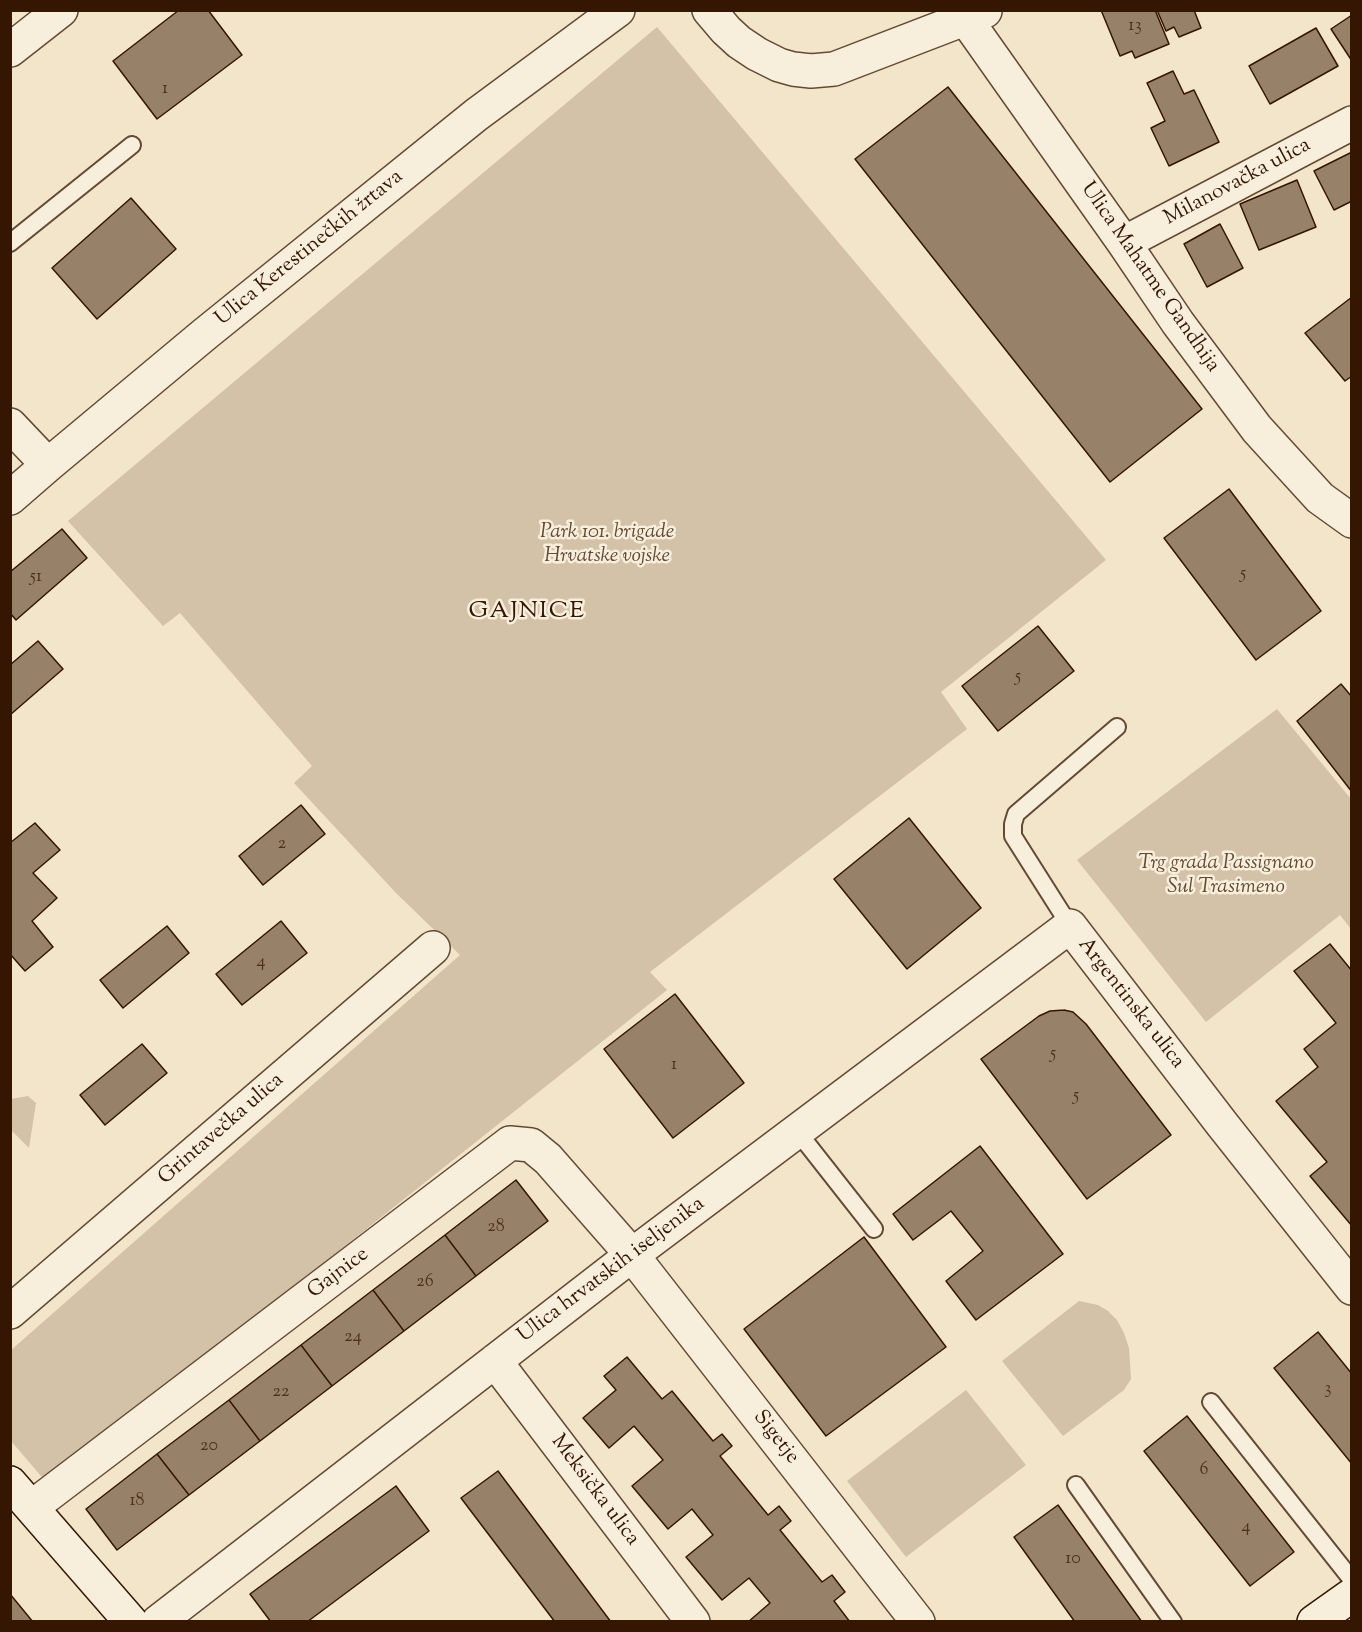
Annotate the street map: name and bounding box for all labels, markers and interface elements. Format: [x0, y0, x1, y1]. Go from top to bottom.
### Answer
house number: 13 [1128, 16, 1142, 38]
house number: 1 [162, 79, 168, 101]
street label: Milanovačka ulica [1160, 134, 1316, 232]
street label: Ulica Kerestinečkih žrtava [211, 166, 409, 332]
street label: Ulica Mahatme Gandhija [1074, 178, 1224, 378]
park label: Park 101. brigade Hrvatske vojske [540, 520, 674, 570]
house number: 5 [1240, 564, 1246, 586]
house number: 51 [30, 567, 42, 589]
district label: GAJNICE [468, 599, 586, 627]
house number: 5 [1015, 667, 1021, 689]
house number: 2 [278, 834, 286, 856]
park label: Trg grada Passignano Sul Trasimeno [1138, 851, 1314, 901]
street label: Argentinska ulica [1071, 934, 1189, 1074]
house number: 4 [256, 952, 266, 974]
house number: 5 [1050, 1044, 1056, 1066]
house number: 1 [671, 1055, 677, 1077]
street label: Grintavečka ulica [154, 1069, 290, 1191]
house number: 5 [1073, 1086, 1079, 1108]
street label: Ulica hrvatskih iseljenika [514, 1193, 710, 1349]
house number: 28 [487, 1217, 505, 1239]
street label: Gajnice [303, 1243, 375, 1305]
house number: 26 [416, 1272, 434, 1294]
house number: 24 [344, 1327, 362, 1349]
house number: 3 [1324, 1379, 1332, 1401]
house number: 22 [273, 1382, 289, 1404]
street label: Sigetje [746, 1406, 804, 1470]
street label: Meksička ulica [544, 1431, 644, 1551]
house number: 20 [200, 1436, 218, 1458]
house number: 6 [1200, 1460, 1208, 1482]
house number: 18 [129, 1491, 145, 1513]
house number: 4 [1241, 1517, 1251, 1539]
house number: 10 [1065, 1549, 1081, 1571]

